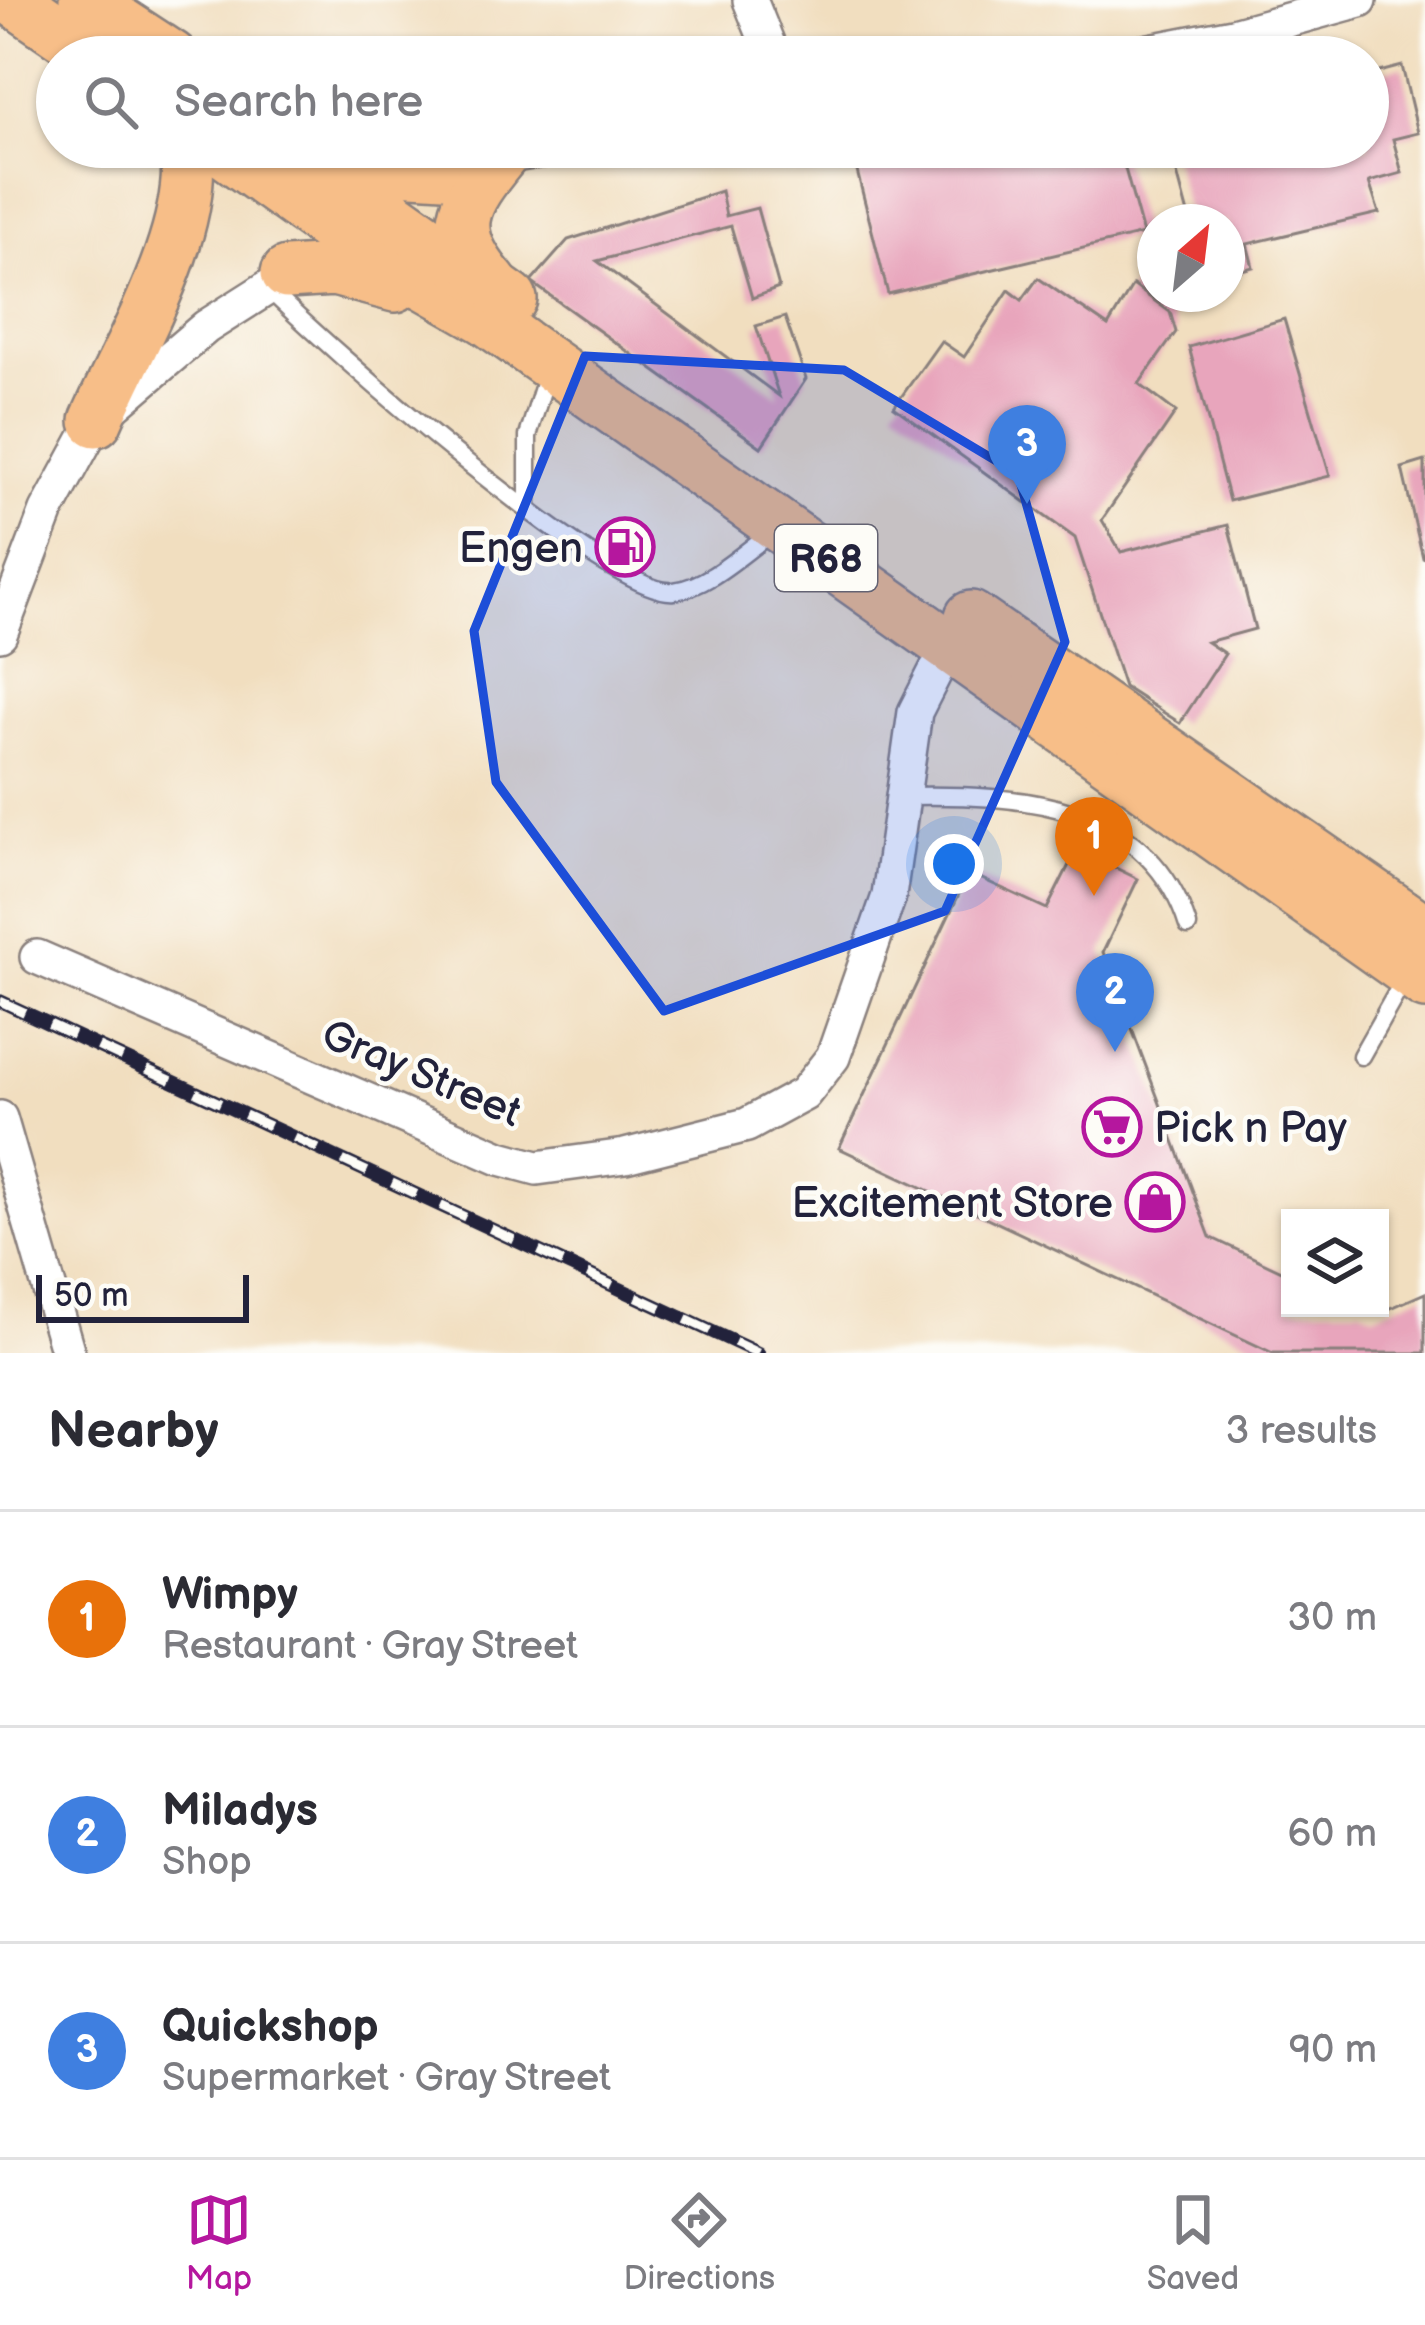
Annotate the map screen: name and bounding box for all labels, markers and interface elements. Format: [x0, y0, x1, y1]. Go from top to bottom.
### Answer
search box [36, 36, 1389, 168]
icon: search [78, 69, 144, 135]
text: Search here [174, 75, 423, 130]
north arrow [1137, 204, 1245, 312]
pin: 3 [988, 405, 1066, 504]
fuel station icon: Engen [594, 516, 656, 578]
place label: Engen [459, 524, 583, 575]
road number: R68 [775, 525, 877, 591]
pin: 1 [1055, 797, 1133, 896]
your location [924, 834, 984, 894]
pin: 2 [1076, 953, 1154, 1052]
street label: Gray Street [314, 1009, 529, 1139]
supermarket icon: Pick n Pay [1081, 1096, 1143, 1158]
place label: Pick n Pay [1154, 1104, 1347, 1155]
shop icon: Excitement Store [1124, 1171, 1186, 1233]
place label: Excitement Store [791, 1179, 1113, 1230]
map controls [1281, 1209, 1389, 1317]
button: layers [1281, 1209, 1389, 1317]
scale bar [36, 1269, 249, 1322]
text: 50 m [54, 1276, 129, 1316]
text: Nearby [48, 1401, 219, 1462]
text: 3 results [1225, 1408, 1377, 1455]
text: Wimpy [162, 1568, 298, 1623]
text: 1 [79, 1595, 95, 1642]
text: 30 m [1287, 1595, 1377, 1642]
text: Restaurant · Gray Street [162, 1623, 578, 1670]
text: Miladys [162, 1784, 318, 1839]
text: 2 [75, 1811, 99, 1858]
text: 60 m [1287, 1811, 1377, 1858]
text: Shop [162, 1839, 252, 1886]
text: Quickshop [162, 2000, 379, 2055]
text: 3 [76, 2027, 98, 2074]
text: 90 m [1289, 2027, 1377, 2074]
text: Supermarket · Gray Street [162, 2055, 611, 2102]
tab: Map [186, 2187, 252, 2299]
tab: Directions [623, 2187, 775, 2299]
tab: Saved [1147, 2187, 1239, 2299]

